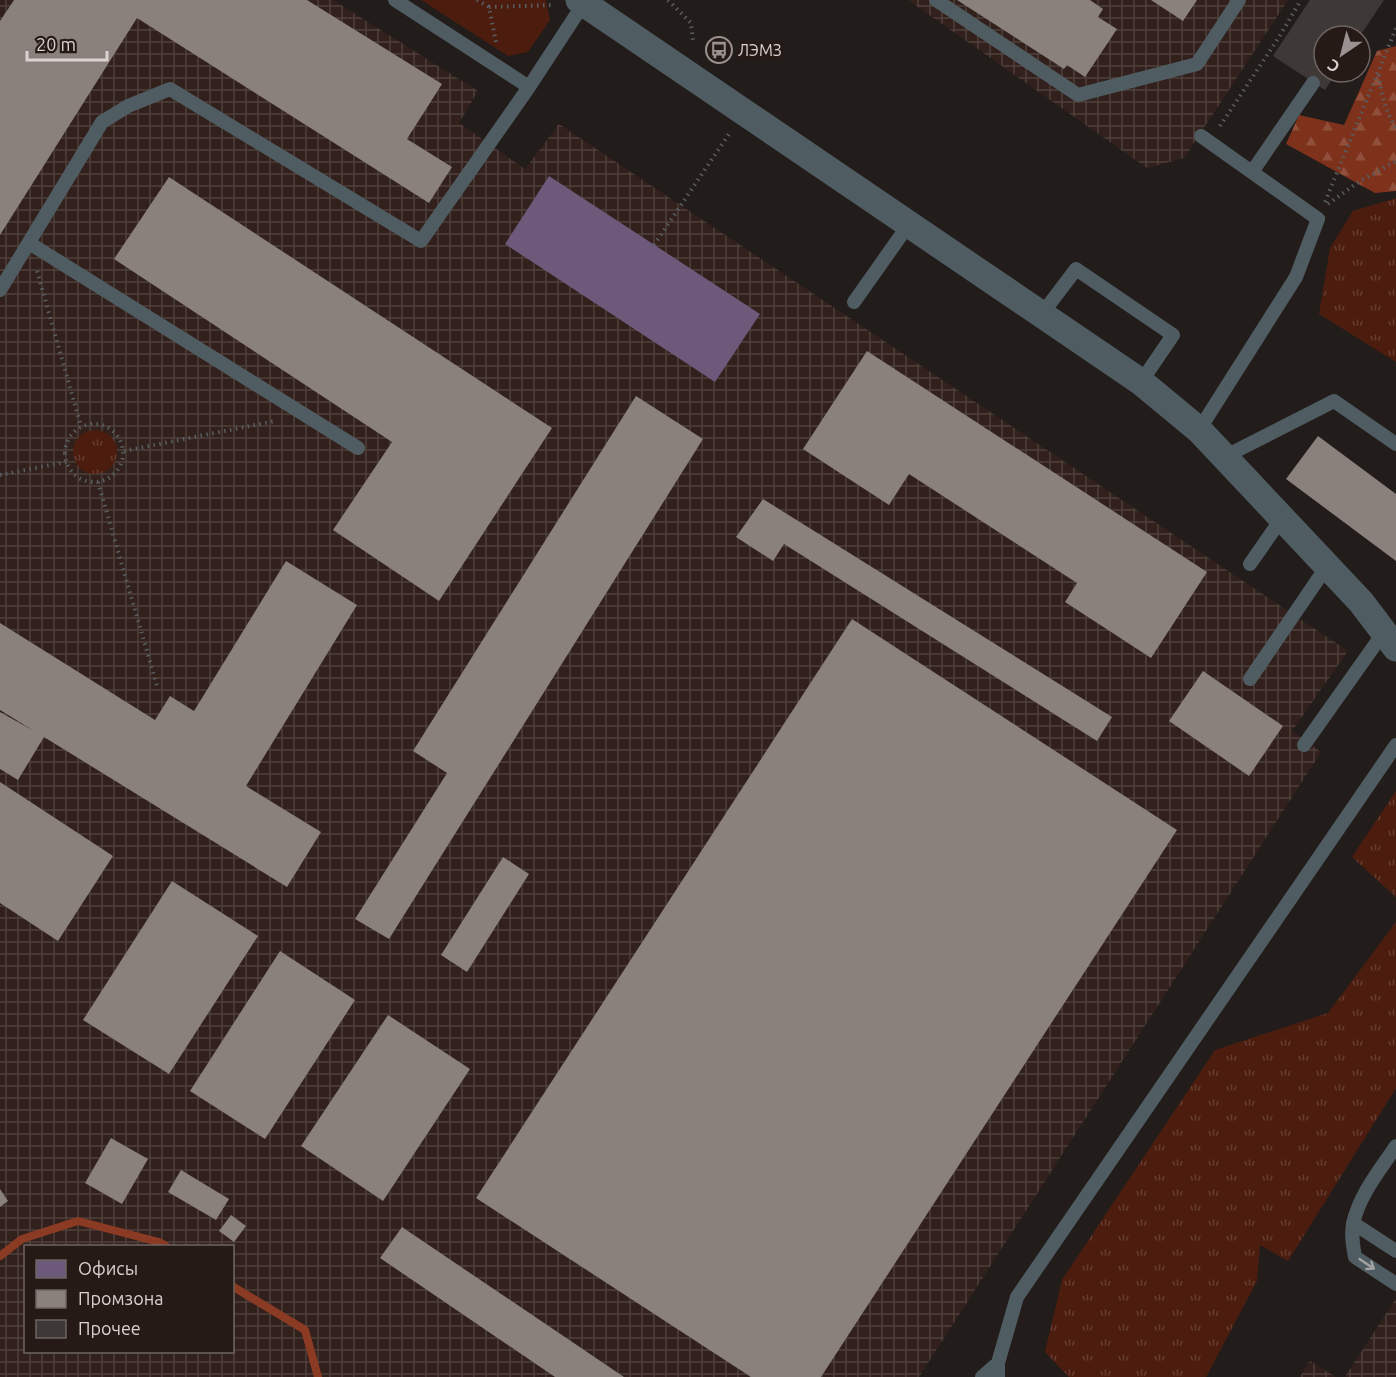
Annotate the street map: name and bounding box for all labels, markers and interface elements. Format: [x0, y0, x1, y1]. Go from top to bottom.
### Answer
scale bar [27, 24, 106, 62]
north arrow [1312, 24, 1372, 84]
text: 20 m [36, 34, 76, 54]
bus stop icon: ЛЭМЗ [704, 35, 734, 65]
place label: ЛЭМЗ [738, 41, 782, 59]
text: С [1324, 56, 1343, 77]
legend [24, 1245, 234, 1353]
text: Офисы [78, 1258, 138, 1278]
one-way arrow [1358, 1258, 1375, 1271]
text: Промзона [78, 1288, 163, 1308]
text: Прочее [78, 1318, 141, 1338]

